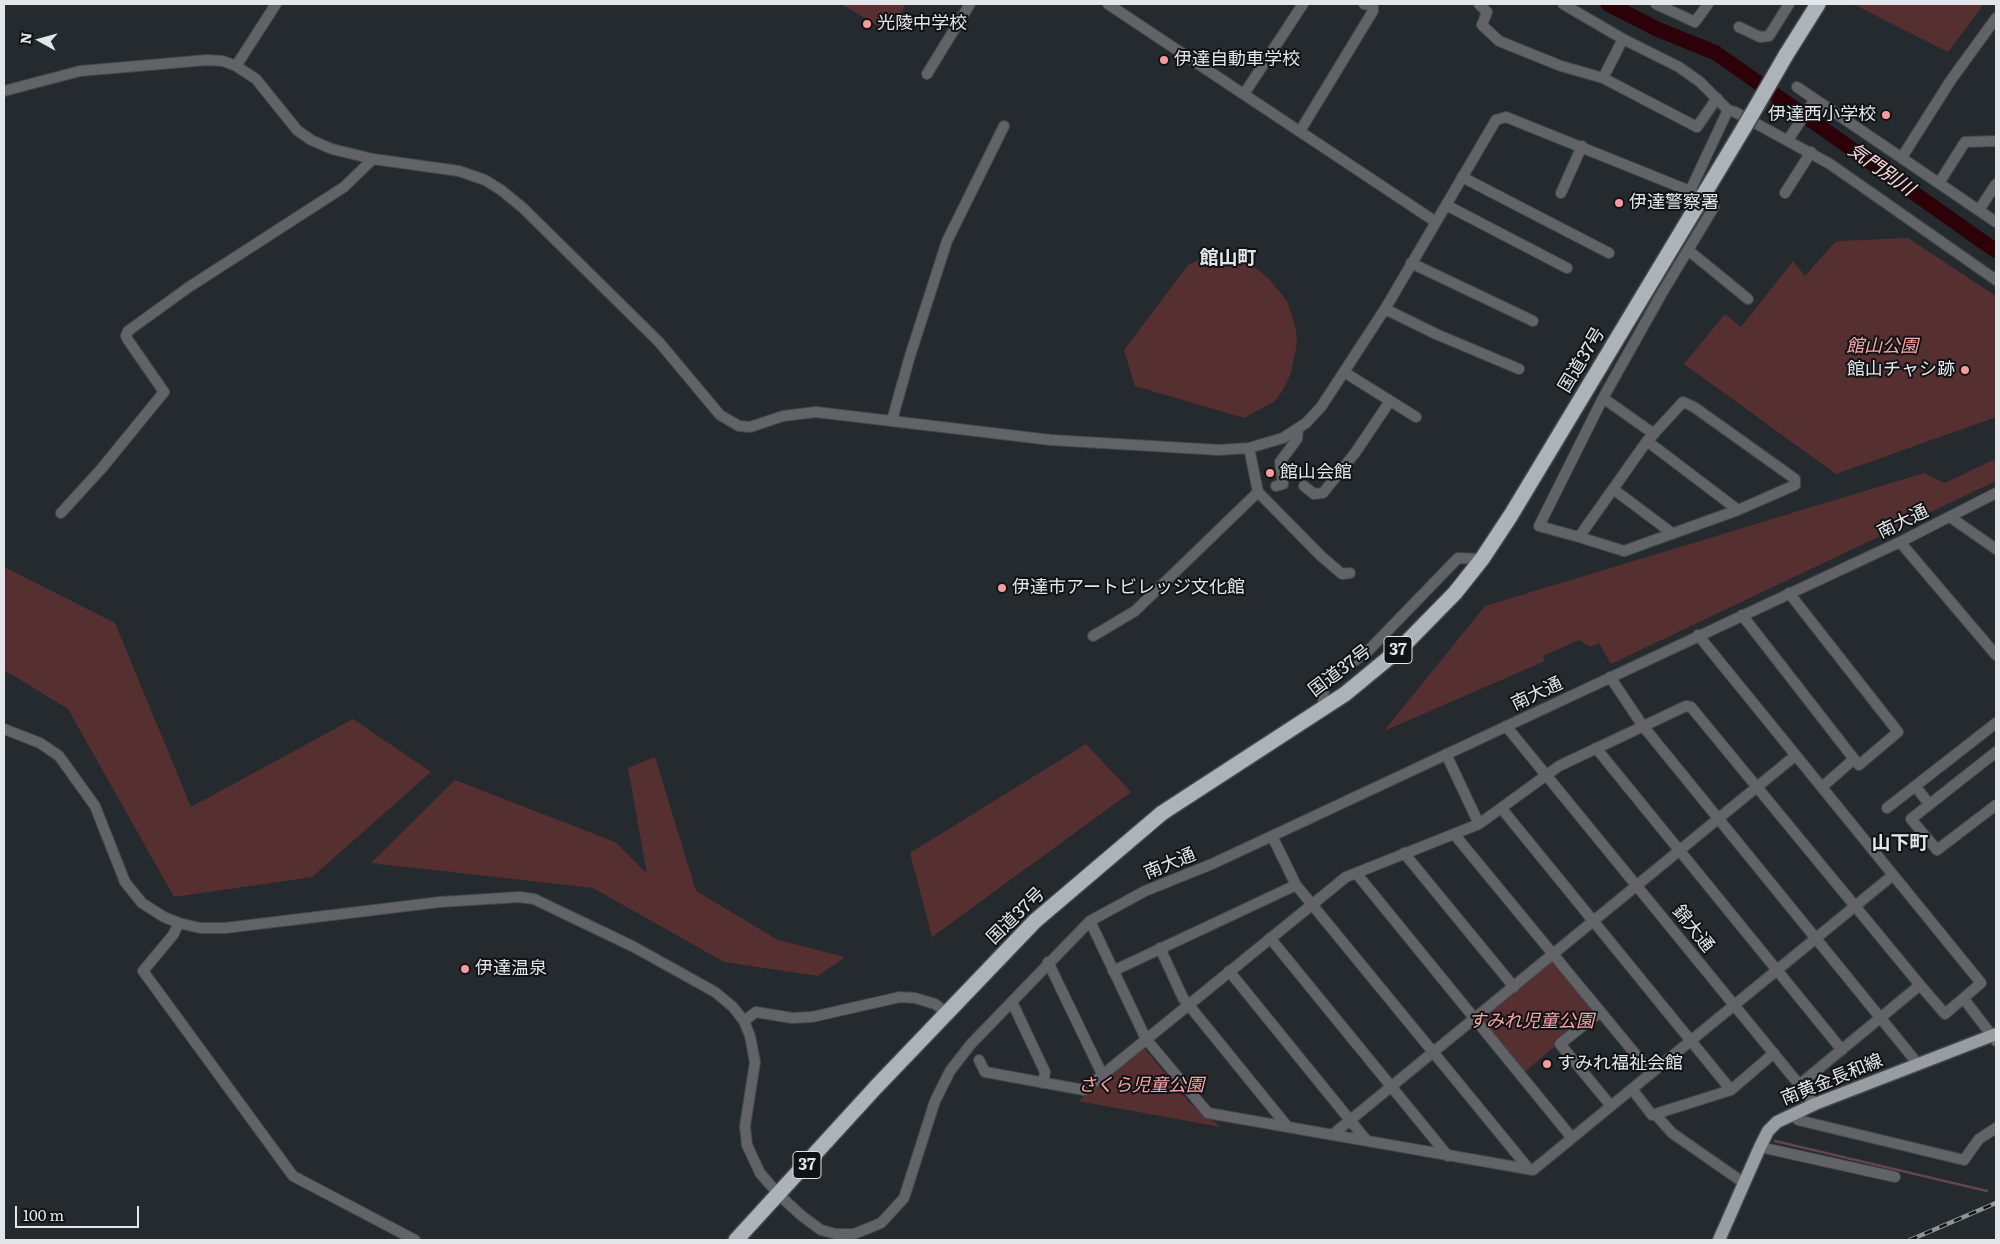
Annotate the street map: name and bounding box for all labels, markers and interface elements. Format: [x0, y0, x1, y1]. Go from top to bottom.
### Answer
place label: 光陵中学校 [877, 13, 967, 35]
north arrow [15, 15, 65, 65]
marker: 光陵中学校 [861, 18, 873, 30]
text: N [14, 31, 36, 45]
place label: 伊達自動車学校 [1174, 49, 1300, 71]
marker: 伊達自動車学校 [1158, 54, 1170, 66]
place label: 伊達西小学校 [1768, 104, 1876, 126]
marker: 伊達西小学校 [1880, 109, 1892, 121]
water label: 気門別川 [1843, 139, 1919, 201]
place label: 伊達警察署 [1629, 192, 1719, 214]
marker: 伊達警察署 [1613, 197, 1625, 209]
district label: 館山町 [1200, 247, 1256, 269]
street label: 国道37号 [1554, 323, 1610, 397]
park label: 館山公園 [1846, 336, 1918, 358]
place label: 館山チャシ跡 [1847, 359, 1955, 381]
marker: 館山チャシ跡 [1959, 364, 1971, 376]
place label: 館山会館 [1280, 462, 1352, 484]
marker: 館山会館 [1264, 467, 1276, 479]
street label: 南大通 [1874, 500, 1932, 544]
place label: 伊達市アートビレッジ文化館 [1012, 577, 1245, 599]
marker: 伊達市アートビレッジ文化館 [996, 582, 1008, 594]
road number: 37 [1384, 636, 1412, 664]
street label: 国道37号 [1305, 641, 1375, 701]
street label: 南大通 [1508, 673, 1566, 715]
district label: 山下町 [1872, 832, 1928, 854]
street label: 南大通 [1141, 844, 1199, 884]
street label: 国道37号 [982, 883, 1050, 949]
street label: 錦大通 [1668, 901, 1718, 957]
place label: 伊達温泉 [475, 958, 547, 980]
marker: 伊達温泉 [459, 963, 471, 975]
park label: すみれ児童公園 [1468, 1011, 1594, 1033]
street label: 南黄金長和線 [1778, 1050, 1886, 1110]
place label: すみれ福祉会館 [1557, 1053, 1683, 1075]
marker: すみれ福祉会館 [1541, 1058, 1553, 1070]
park label: さくら児童公園 [1078, 1075, 1204, 1097]
road number: 37 [793, 1152, 821, 1178]
scale bar [18, 1196, 141, 1228]
text: 100 m [23, 1203, 64, 1226]

